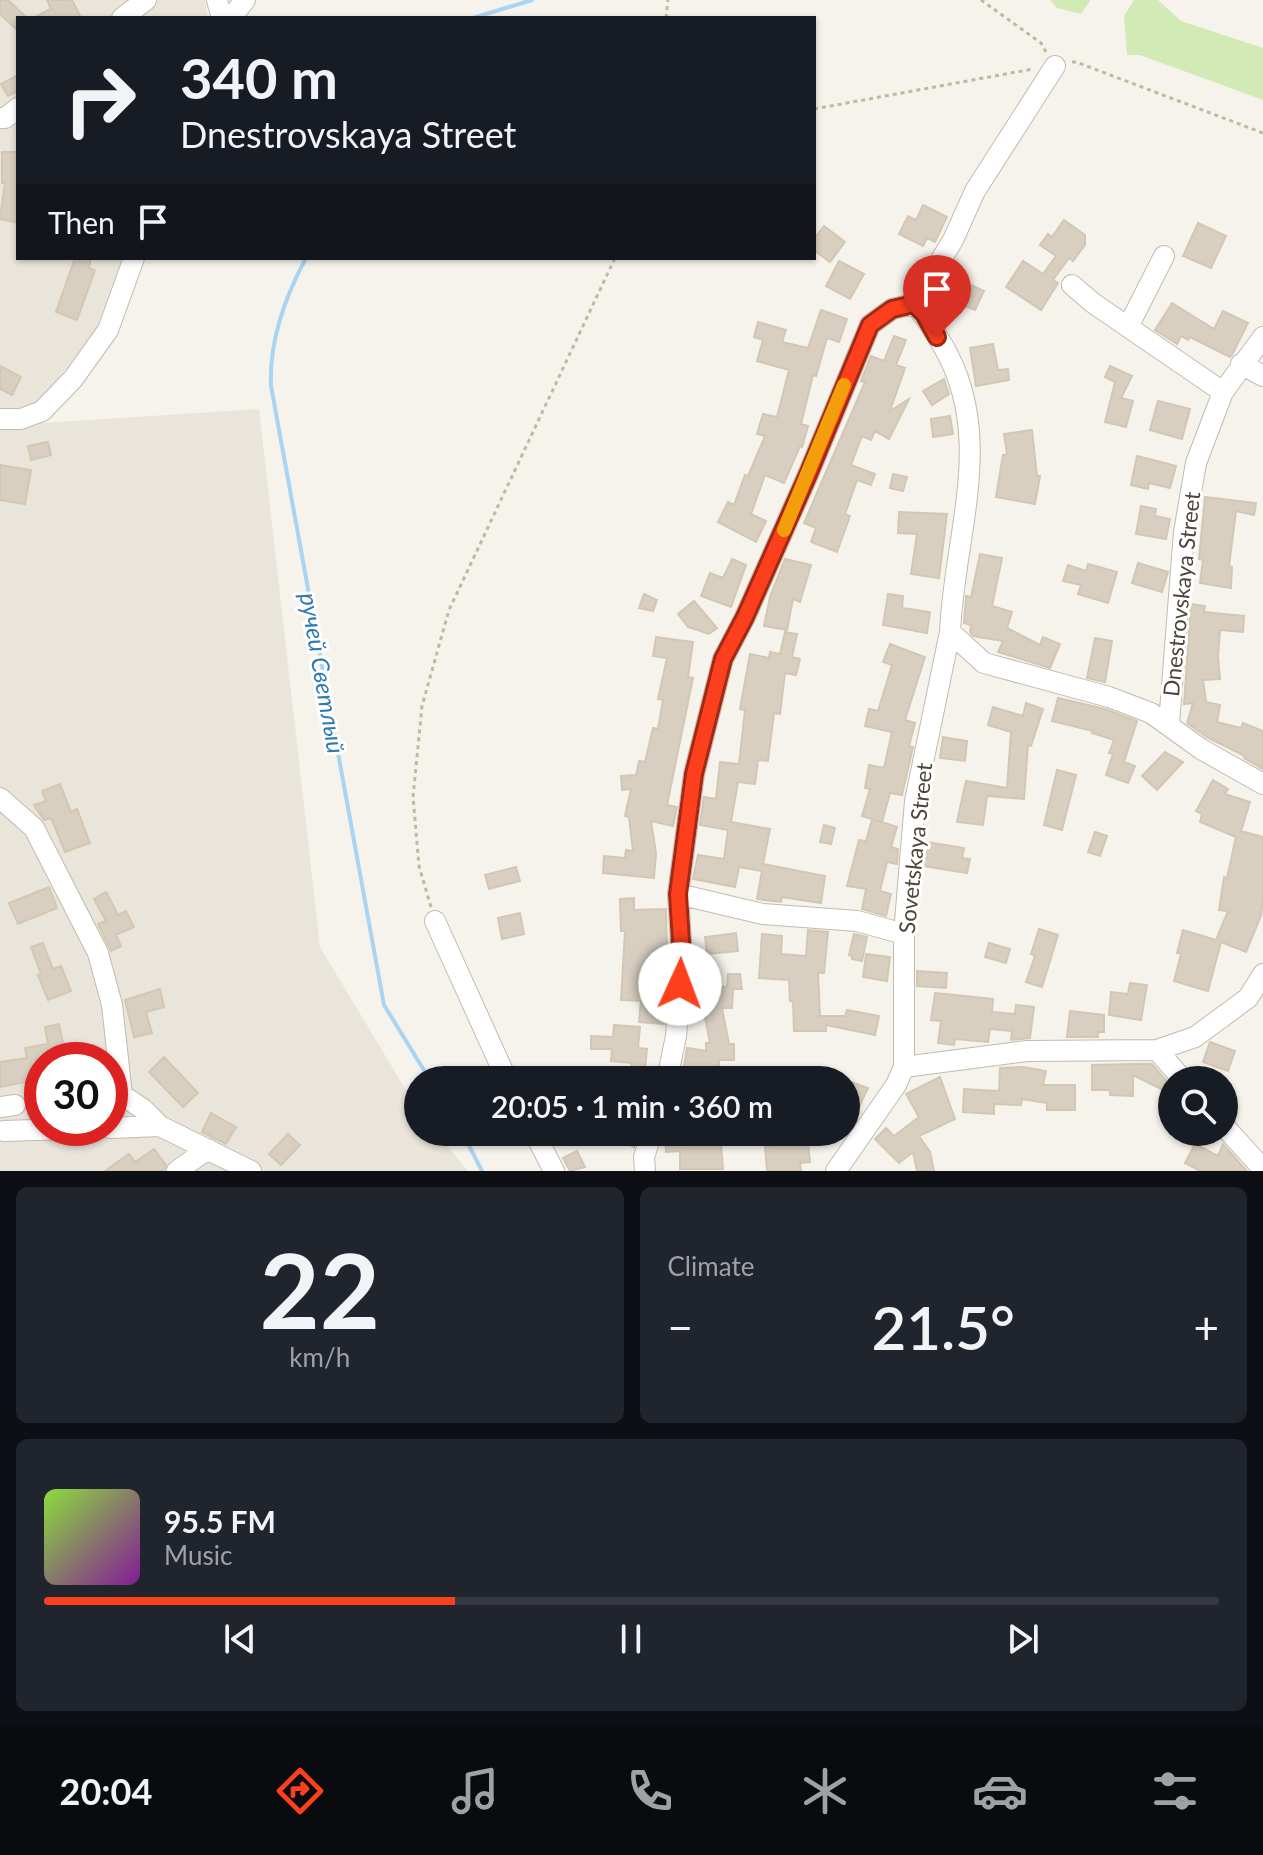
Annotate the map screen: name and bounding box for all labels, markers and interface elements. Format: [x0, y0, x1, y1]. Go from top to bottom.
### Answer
text: 340 m [180, 44, 338, 111]
icon: right [48, 48, 152, 152]
text: Dnestrovskaya Street [180, 112, 517, 156]
icon: arrive [131, 200, 175, 244]
text: Then [48, 204, 115, 240]
pin [903, 255, 971, 337]
icon: arrive [915, 267, 959, 311]
street label: Dnestrovskaya Street [1157, 490, 1205, 698]
water label: ручей Светлый [295, 590, 351, 756]
street label: Sovetskaya Street [893, 761, 937, 935]
position arrow [638, 942, 722, 1026]
speed limit sign: 30 [24, 1042, 128, 1146]
map controls [1158, 1066, 1238, 1146]
button: search [1158, 1066, 1238, 1146]
text: 20:05 · 1 min · 360 m [491, 1088, 773, 1124]
text: 22 [259, 1226, 380, 1351]
text: Climate [668, 1250, 754, 1282]
text: 21.5° [872, 1291, 1015, 1363]
text: − [668, 1301, 693, 1353]
text: + [1193, 1301, 1219, 1353]
text: km/h [289, 1341, 350, 1373]
text: 95.5 FM [164, 1503, 276, 1539]
text: Music [164, 1539, 232, 1571]
icon: previous [218, 1617, 262, 1661]
icon: pause [609, 1617, 653, 1661]
icon: next [1001, 1617, 1045, 1661]
icon: directions [272, 1763, 328, 1819]
icon: music [447, 1763, 503, 1819]
icon: phone [622, 1763, 678, 1819]
icon: climate [797, 1763, 853, 1819]
icon: car [972, 1763, 1028, 1819]
icon: filters [1147, 1763, 1203, 1819]
text: 20:04 [60, 1769, 152, 1813]

